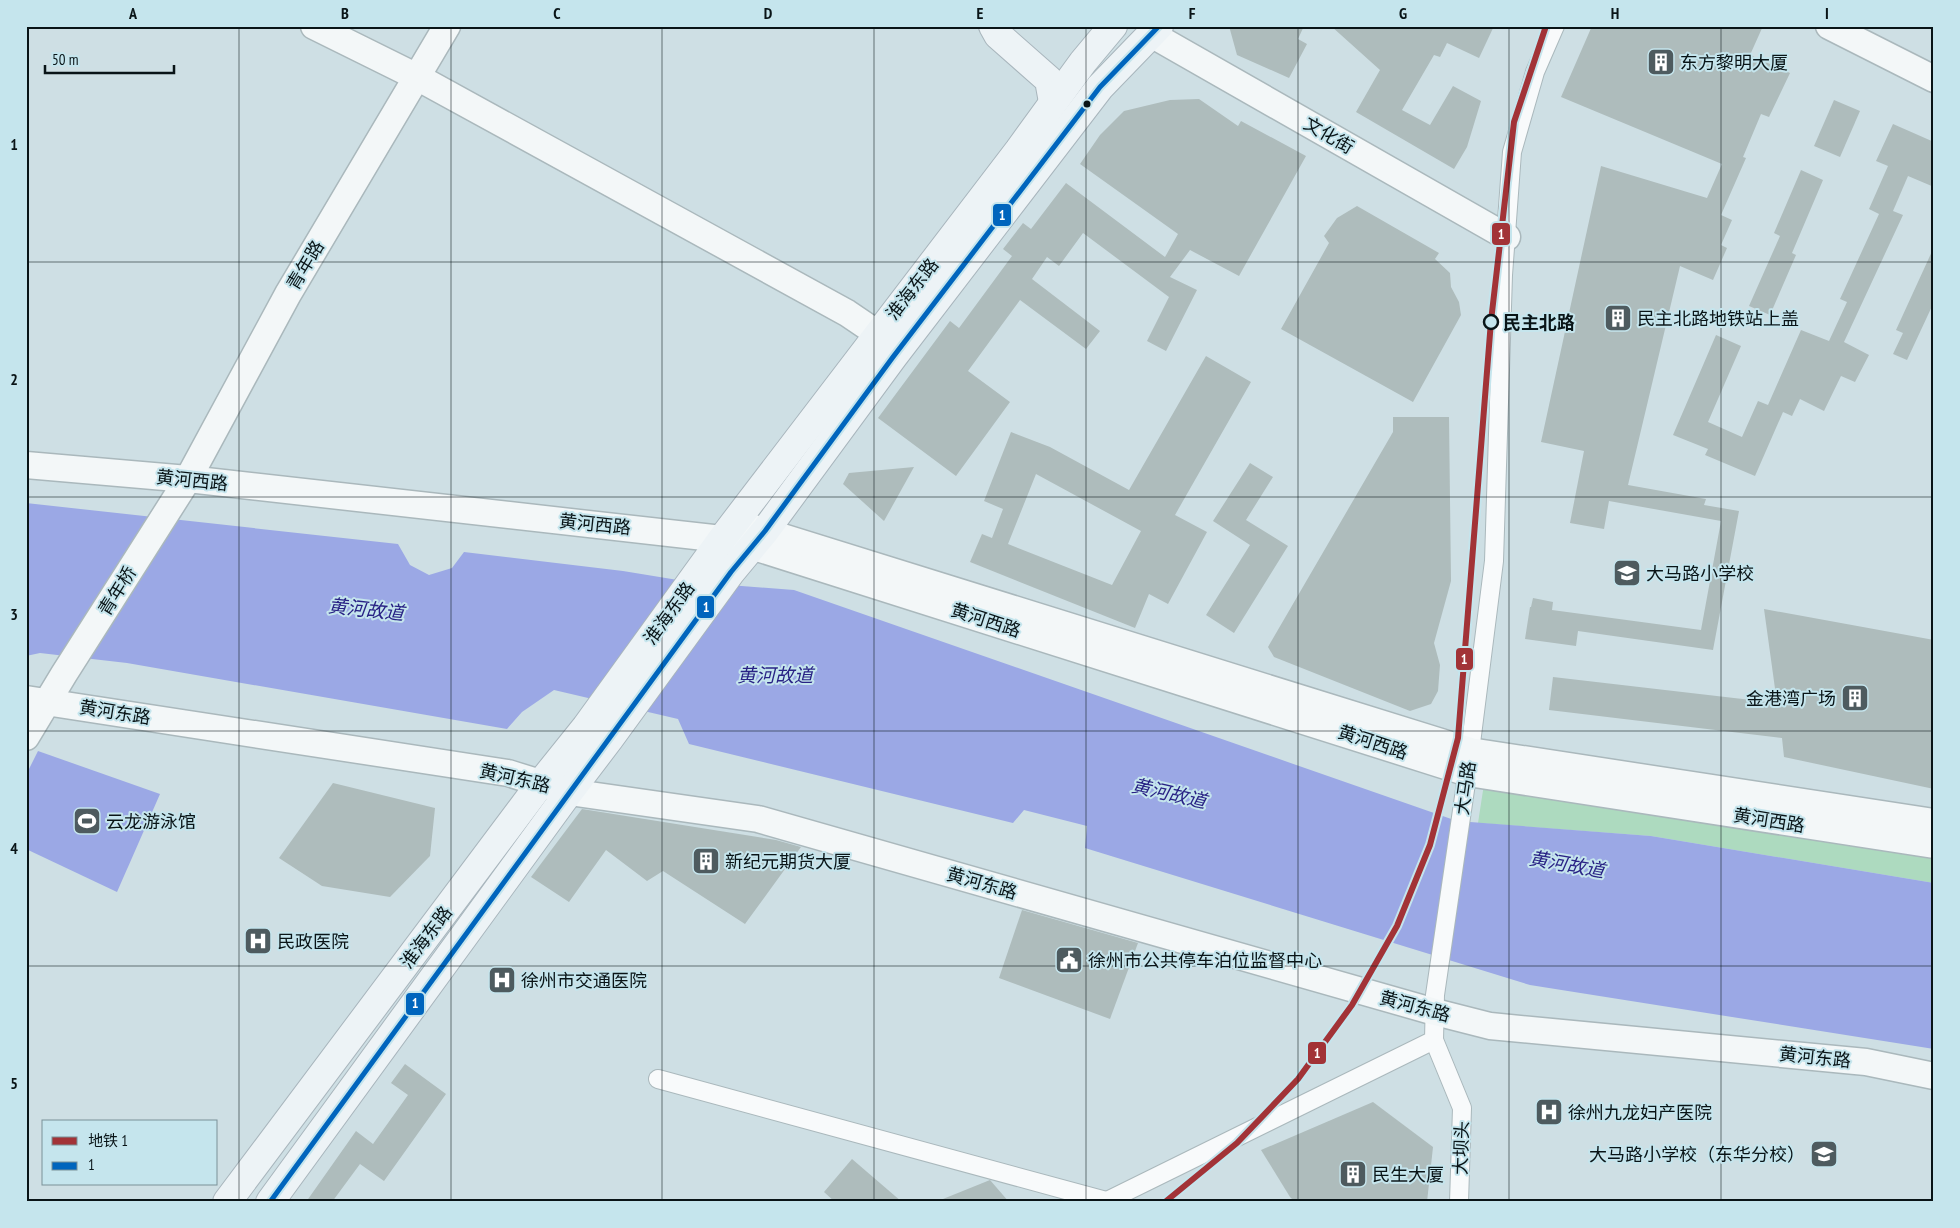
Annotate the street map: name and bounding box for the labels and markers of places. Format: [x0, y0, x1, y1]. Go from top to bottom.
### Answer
building icon: 东方黎明大厦 [1646, 47, 1676, 77]
place label: 东方黎明大厦 [1680, 51, 1788, 74]
unlabelled marker [1082, 99, 1092, 109]
building icon: 民主北路地铁站上盖 [1603, 303, 1633, 333]
place label: 民主北路地铁站上盖 [1637, 307, 1799, 330]
place label: 民主北路 [1503, 311, 1575, 334]
marker: 民主北路 [1483, 314, 1499, 330]
school or university icon: 大马路小学校 [1612, 558, 1642, 588]
place label: 大马路小学校 [1646, 562, 1754, 585]
building icon: 金港湾广场 [1840, 683, 1870, 713]
place label: 金港湾广场 [1746, 687, 1836, 710]
sports icon: 云龙游泳馆 [72, 806, 102, 836]
place label: 云龙游泳馆 [106, 810, 196, 833]
building icon: 新纪元期货大厦 [691, 846, 721, 876]
place label: 新纪元期货大厦 [725, 850, 851, 873]
hospital icon: 民政医院 [243, 926, 273, 956]
place label: 民政医院 [277, 930, 349, 953]
public building icon: 徐州市公共停车泊位监督中心 [1054, 945, 1084, 975]
place label: 徐州市公共停车泊位监督中心 [1088, 949, 1322, 972]
hospital icon: 徐州市交通医院 [487, 965, 517, 995]
place label: 徐州市交通医院 [521, 969, 647, 992]
hospital icon: 徐州九龙妇产医院 [1534, 1097, 1564, 1127]
place label: 徐州九龙妇产医院 [1568, 1101, 1712, 1124]
school or university icon: 大马路小学校（东华分校） [1809, 1139, 1839, 1169]
place label: 大马路小学校（东华分校） [1589, 1143, 1805, 1166]
building icon: 民生大厦 [1338, 1159, 1368, 1189]
place label: 民生大厦 [1372, 1163, 1444, 1186]

